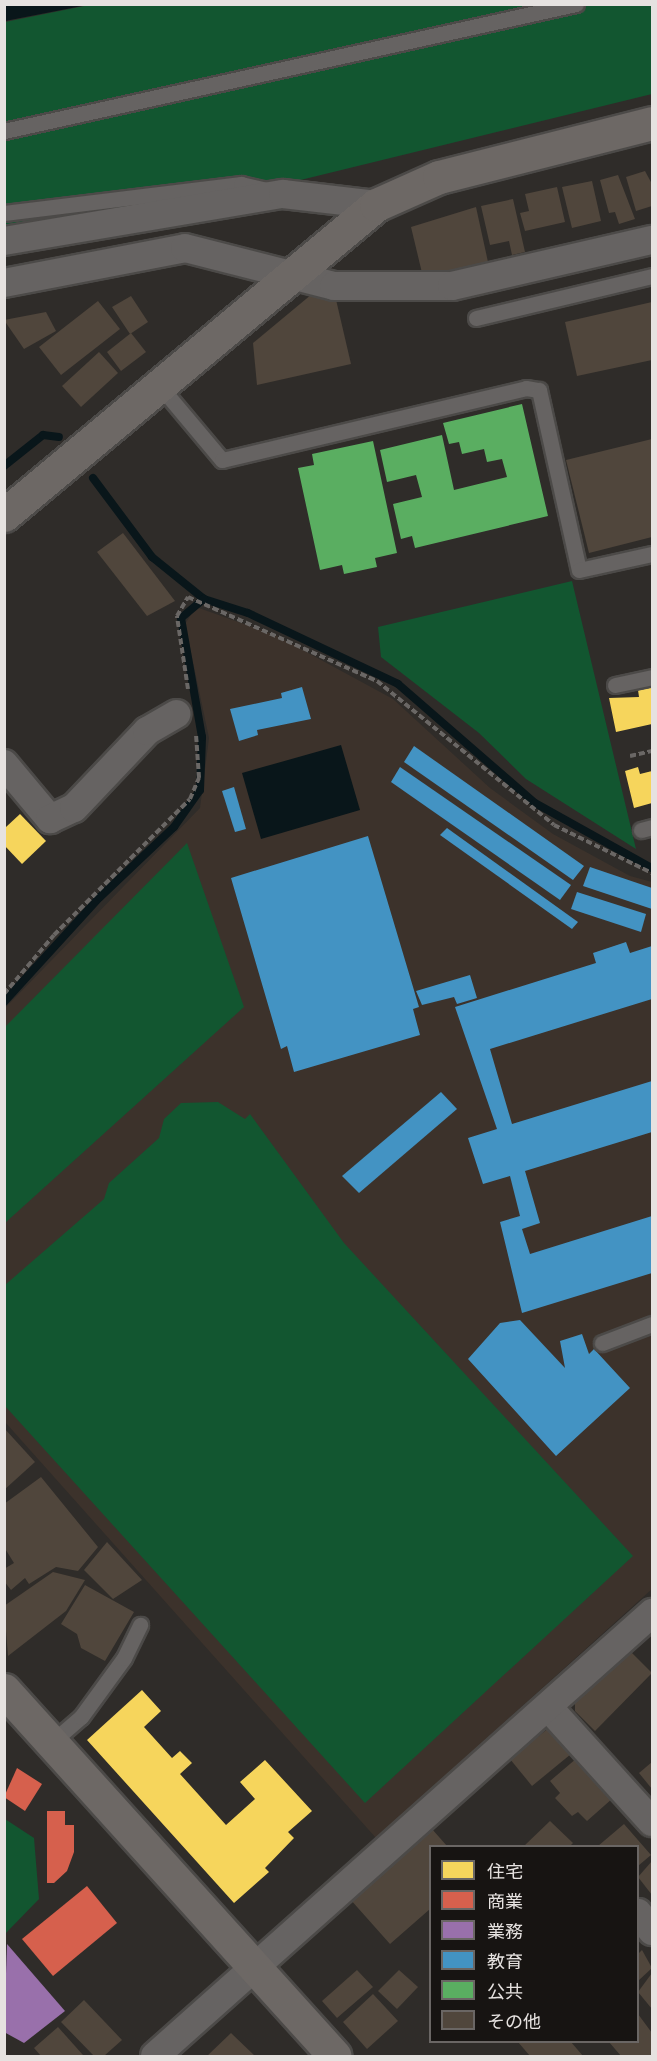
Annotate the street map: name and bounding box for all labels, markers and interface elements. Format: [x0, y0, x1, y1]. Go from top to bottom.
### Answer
legend [429, 1845, 639, 2043]
text: 住宅 [487, 1862, 523, 1882]
text: 商業 [487, 1892, 523, 1912]
text: 業務 [487, 1922, 523, 1942]
text: 教育 [487, 1952, 523, 1972]
text: 公共 [487, 1982, 523, 2002]
text: その他 [487, 2012, 541, 2032]

